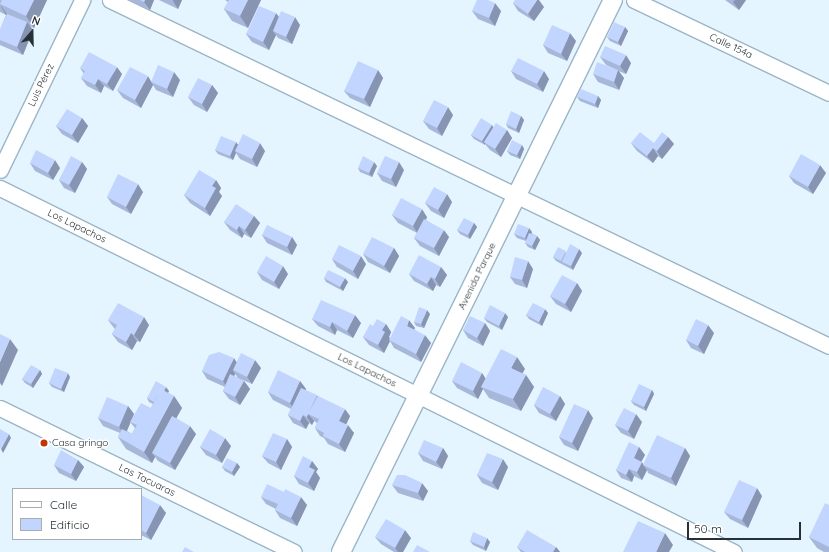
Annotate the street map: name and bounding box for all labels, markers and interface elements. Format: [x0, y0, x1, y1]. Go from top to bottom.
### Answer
north arrow [12, 12, 52, 52]
text: N [30, 13, 42, 29]
street label: Calle 154a [708, 31, 754, 61]
street label: Luis Pérez [25, 62, 57, 108]
street label: Los Lapachos [46, 207, 108, 245]
street label: Avenida Parque [456, 241, 498, 311]
street label: Los Lapachos [336, 351, 398, 389]
place label: Casa gringo [52, 437, 108, 449]
marker: Casa gringo [39, 438, 49, 448]
street label: Las Tacuaras [117, 461, 177, 499]
legend [12, 488, 142, 540]
text: Calle [50, 497, 77, 512]
scale bar [689, 514, 803, 540]
text: Edificio [50, 517, 90, 532]
text: 50 m [694, 521, 722, 536]

